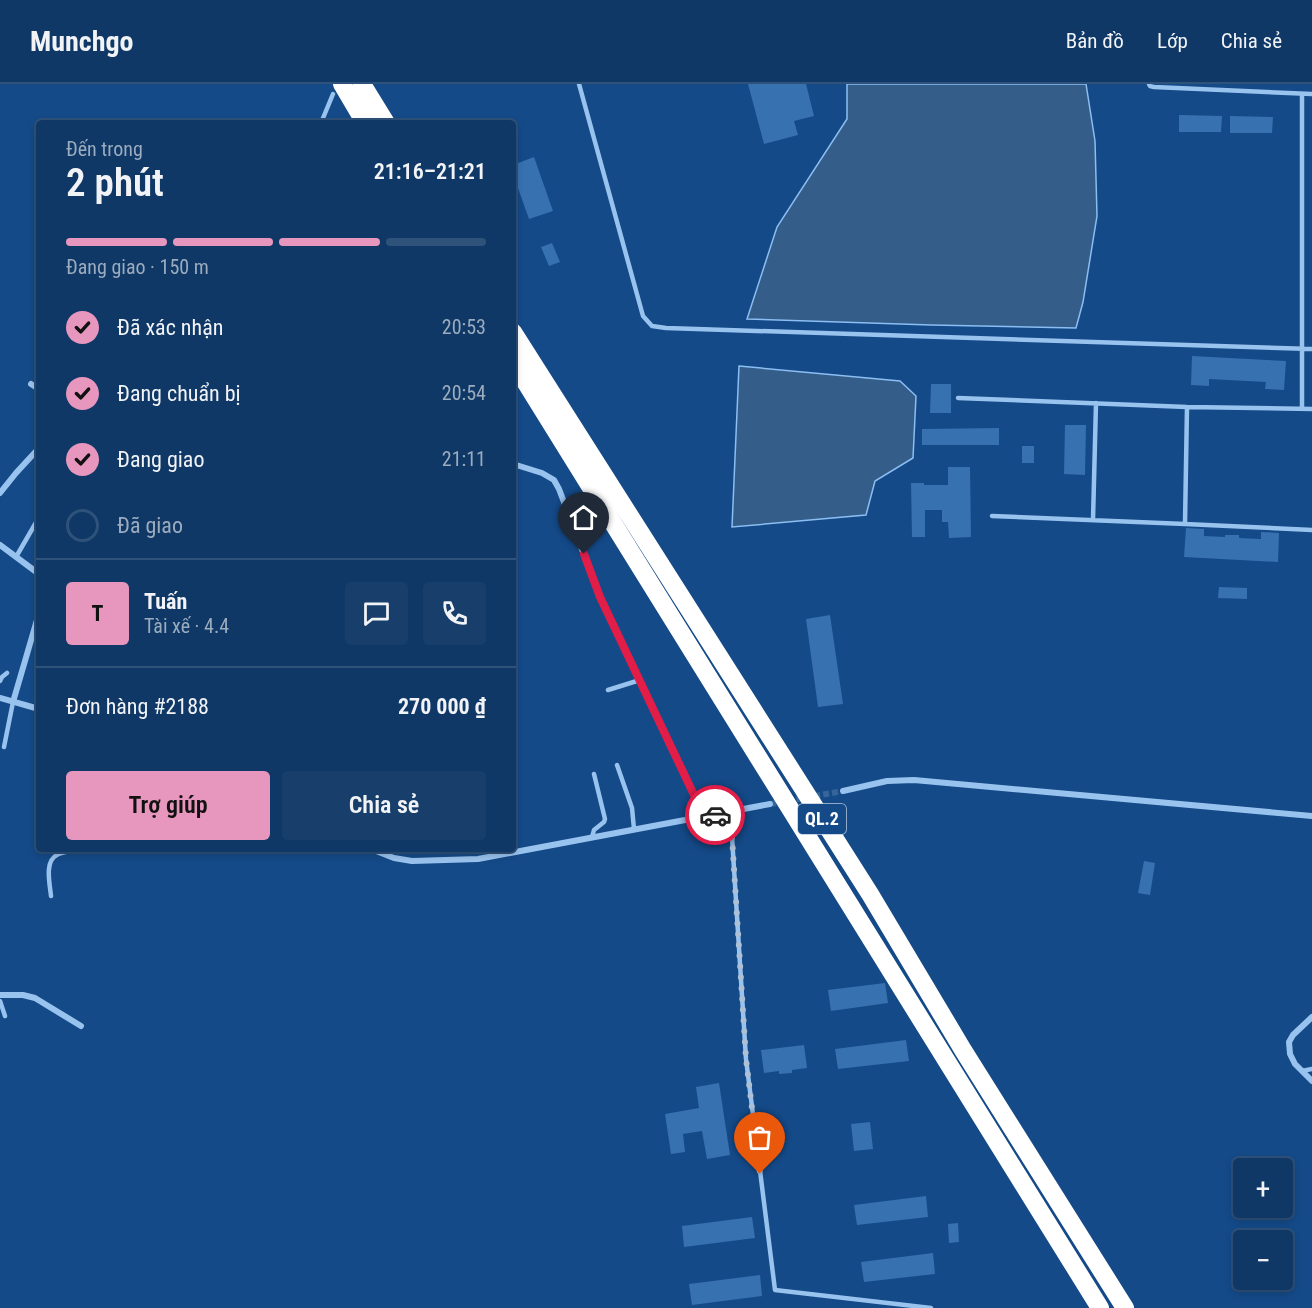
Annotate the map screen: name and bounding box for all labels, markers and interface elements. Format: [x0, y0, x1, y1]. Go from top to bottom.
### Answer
text: Munchgo [30, 25, 133, 58]
text: Bản đồ [1066, 29, 1124, 53]
text: Lớp [1157, 29, 1188, 53]
text: Chia sẻ [1221, 29, 1282, 53]
text: Đến trong [66, 137, 143, 161]
text: 21:16–21:21 [374, 159, 486, 184]
text: 2 phút [66, 160, 164, 206]
text: Đang giao · 150 m [66, 255, 209, 279]
icon: check [66, 311, 99, 344]
text: Đã xác nhận [117, 315, 223, 340]
text: 20:53 [442, 315, 486, 339]
icon: check [66, 377, 99, 410]
text: Đang chuẩn bị [117, 381, 241, 406]
text: 20:54 [442, 381, 486, 405]
icon: check [66, 443, 99, 476]
text: Đang giao [117, 447, 204, 472]
text: 21:11 [442, 447, 486, 471]
pin [558, 492, 609, 554]
icon: home [567, 501, 600, 534]
text: Đã giao [117, 513, 183, 538]
button: chat [345, 582, 408, 645]
button: phone [423, 582, 486, 645]
text: Tuấn [144, 589, 187, 614]
text: T [92, 601, 103, 626]
text: Tài xế · 4.4 [144, 614, 229, 638]
text: Đơn hàng #2188 [66, 694, 209, 719]
text: 270 000 ₫ [398, 694, 486, 719]
button: Trợ giúp [66, 771, 270, 840]
button: Chia sẻ [282, 771, 486, 840]
courier [685, 785, 745, 845]
icon: car [699, 799, 732, 832]
road number: QL.2 [798, 804, 846, 834]
pin [734, 1112, 785, 1174]
icon: bag [743, 1121, 776, 1154]
map controls [1233, 1158, 1293, 1290]
button: + [1233, 1158, 1293, 1218]
button: − [1233, 1230, 1293, 1290]

